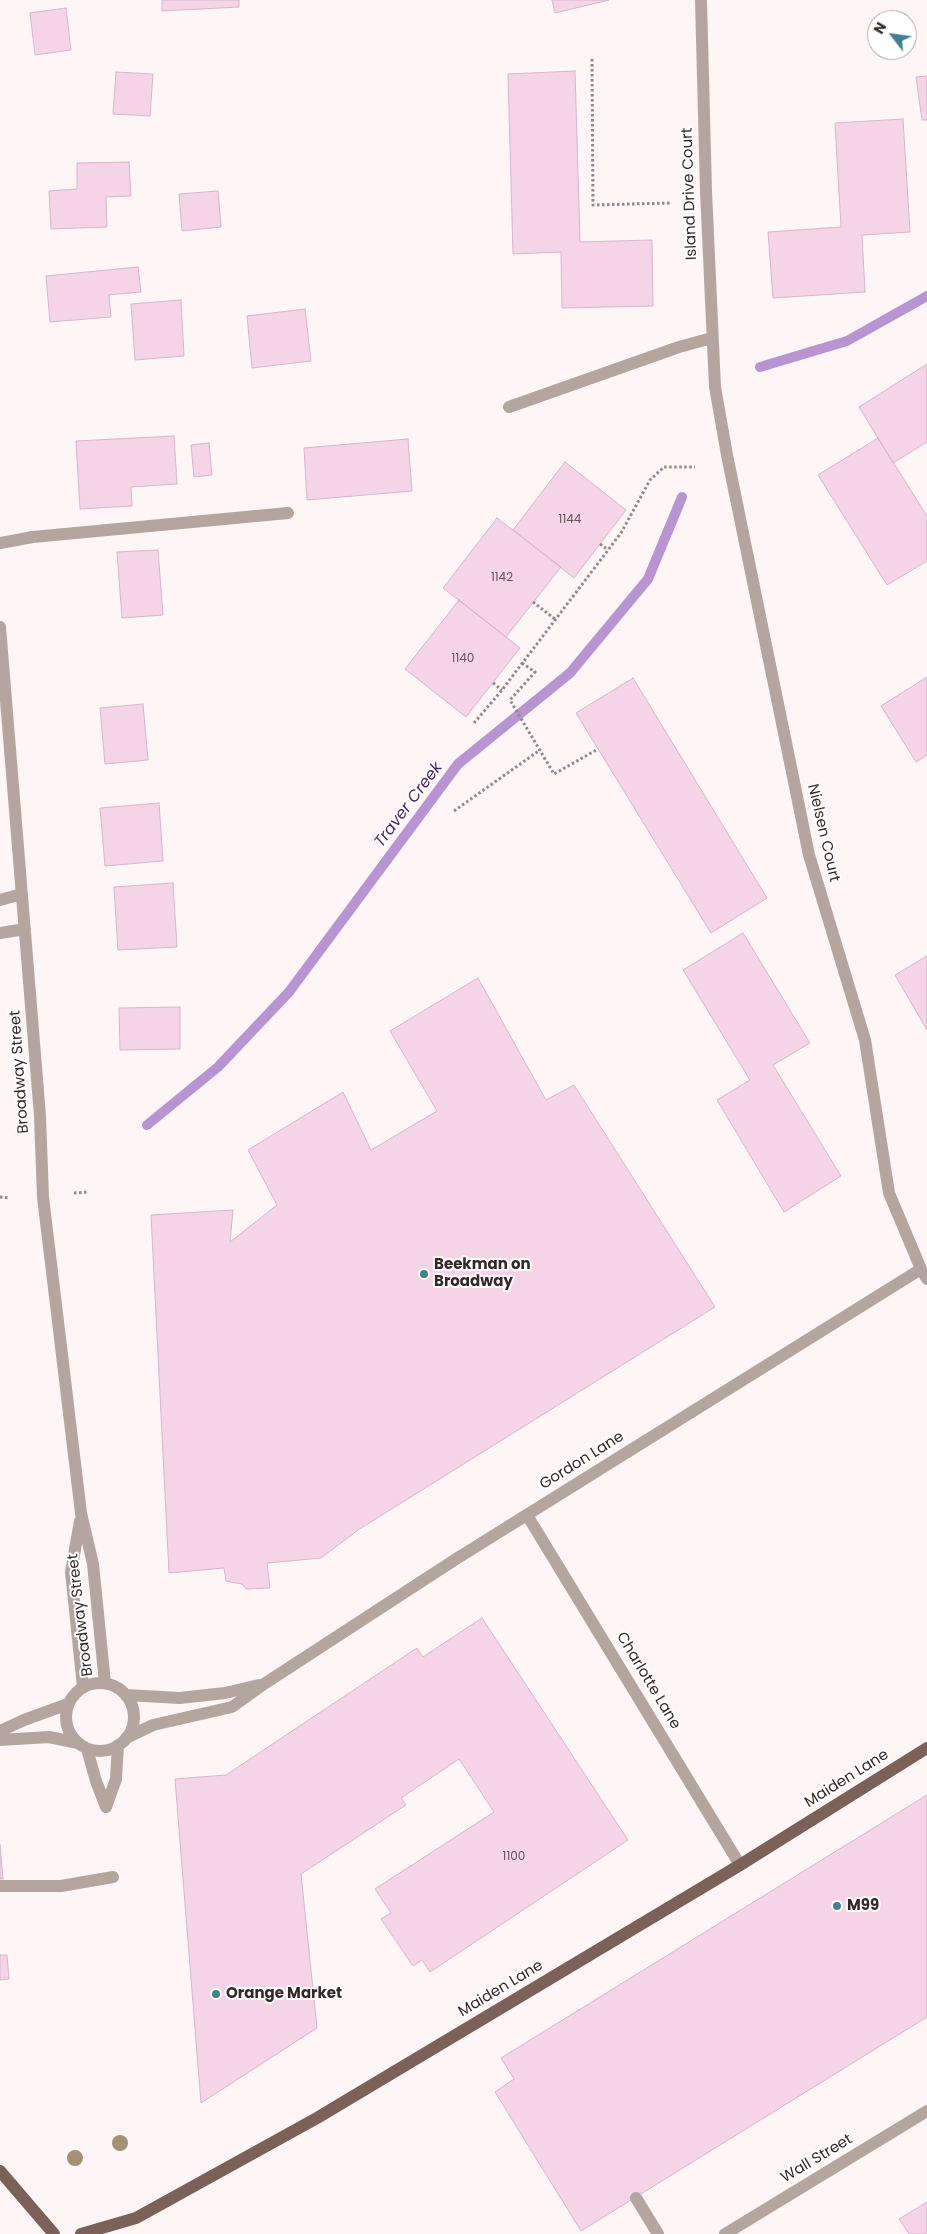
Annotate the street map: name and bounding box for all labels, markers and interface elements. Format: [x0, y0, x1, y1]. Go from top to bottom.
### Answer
north arrow [867, 10, 917, 60]
text: N [869, 18, 891, 38]
street label: Island Drive Court [679, 127, 701, 261]
house number: 1144 [559, 513, 581, 527]
house number: 1142 [491, 571, 513, 585]
house number: 1140 [452, 652, 474, 666]
water label: Traver Creek [371, 759, 447, 851]
street label: Nielsen Court [803, 782, 843, 884]
street label: Broadway Street [7, 1010, 33, 1134]
place label: Beekman on Broadway [434, 1256, 531, 1291]
marker: Beekman on Broadway [418, 1268, 430, 1280]
street label: Gordon Lane [537, 1428, 627, 1494]
street label: Broadway Street [65, 1553, 97, 1677]
street label: Charlotte Lane [612, 1629, 684, 1733]
street label: Maiden Lane [802, 1746, 892, 1812]
house number: 1100 [503, 1850, 525, 1864]
place label: M99 [847, 1897, 879, 1915]
marker: M99 [831, 1900, 843, 1912]
street label: Maiden Lane [456, 1957, 546, 2021]
place label: Orange Market [226, 1985, 342, 2003]
marker: Orange Market [210, 1988, 222, 2000]
street label: Wall Street [778, 2131, 856, 2187]

